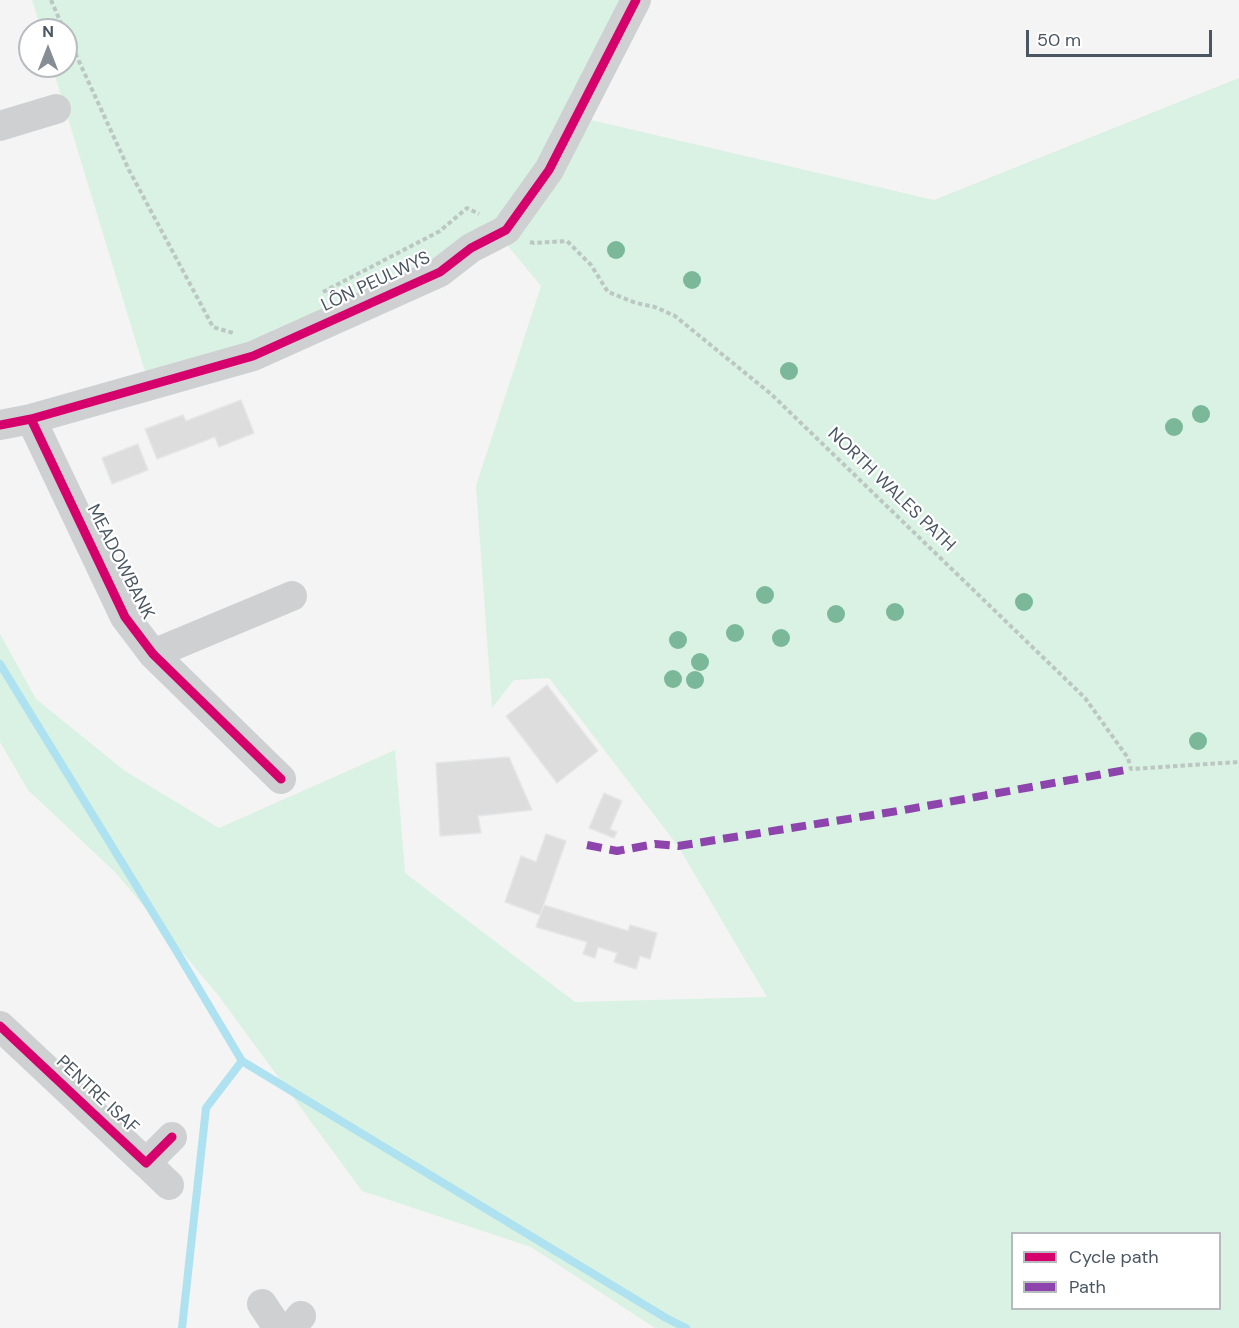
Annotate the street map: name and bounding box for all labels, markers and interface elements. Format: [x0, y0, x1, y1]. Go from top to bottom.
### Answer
north arrow [18, 18, 78, 78]
scale bar [1029, 18, 1215, 56]
text: N [42, 21, 54, 42]
text: 50 m [1037, 28, 1081, 52]
street label: LÔN PEULWYS [318, 247, 434, 317]
street label: NORTH WALES PATH [823, 424, 959, 556]
street label: MEADOWBANK [82, 501, 158, 623]
street label: PENTRE ISAF [51, 1051, 143, 1139]
legend [1011, 1232, 1221, 1310]
text: Cycle path [1069, 1245, 1159, 1269]
text: Path [1069, 1275, 1106, 1299]

